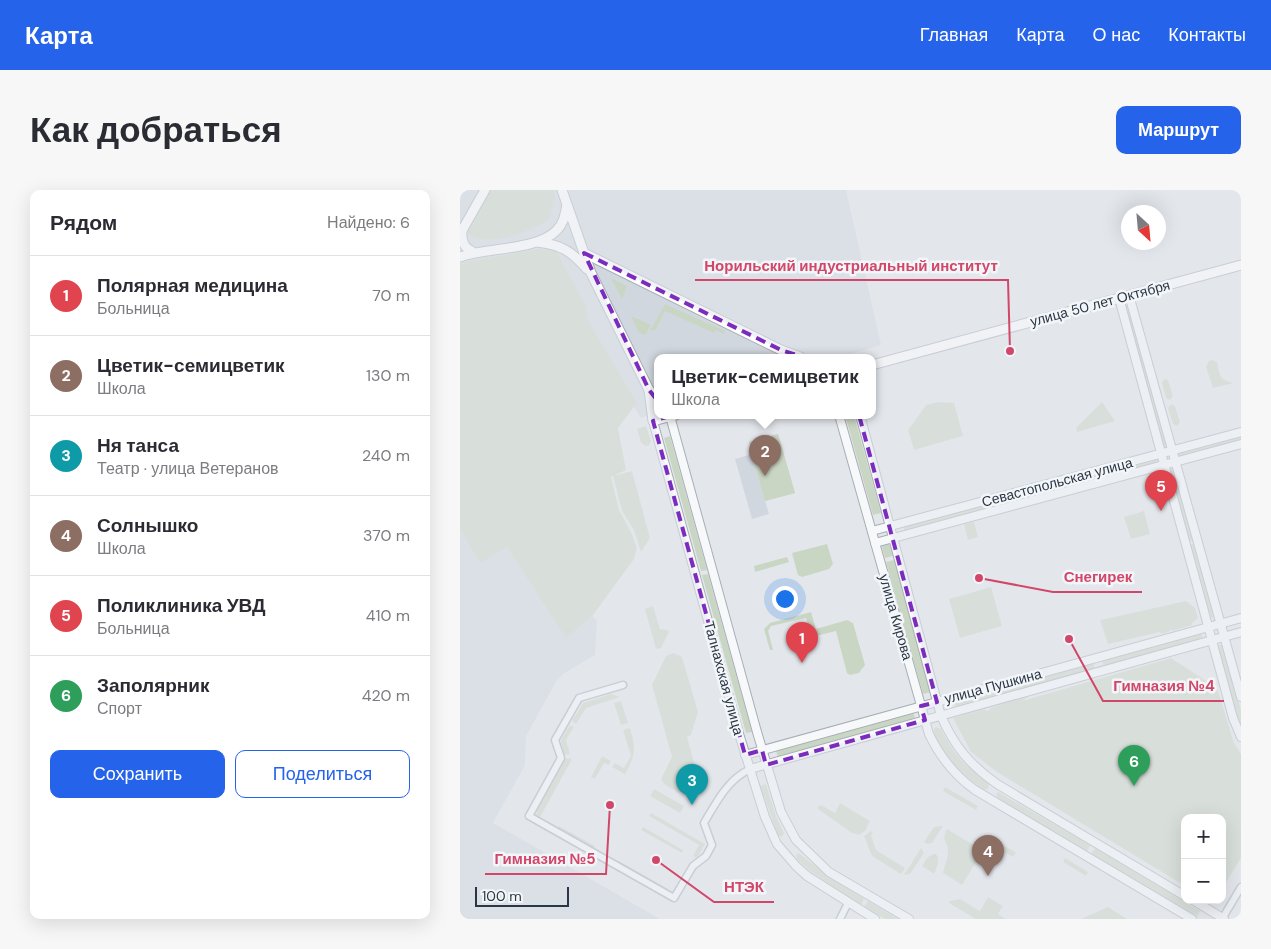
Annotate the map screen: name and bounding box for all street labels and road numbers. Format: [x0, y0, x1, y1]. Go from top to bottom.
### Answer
street label: улица 50 лет Октября [1028, 276, 1172, 330]
street label: Севастопольская улица [980, 453, 1135, 511]
street label: улица Кирова [875, 572, 917, 662]
street label: Талнахская улица [700, 619, 748, 737]
street label: улица Пушкина [942, 664, 1044, 708]

